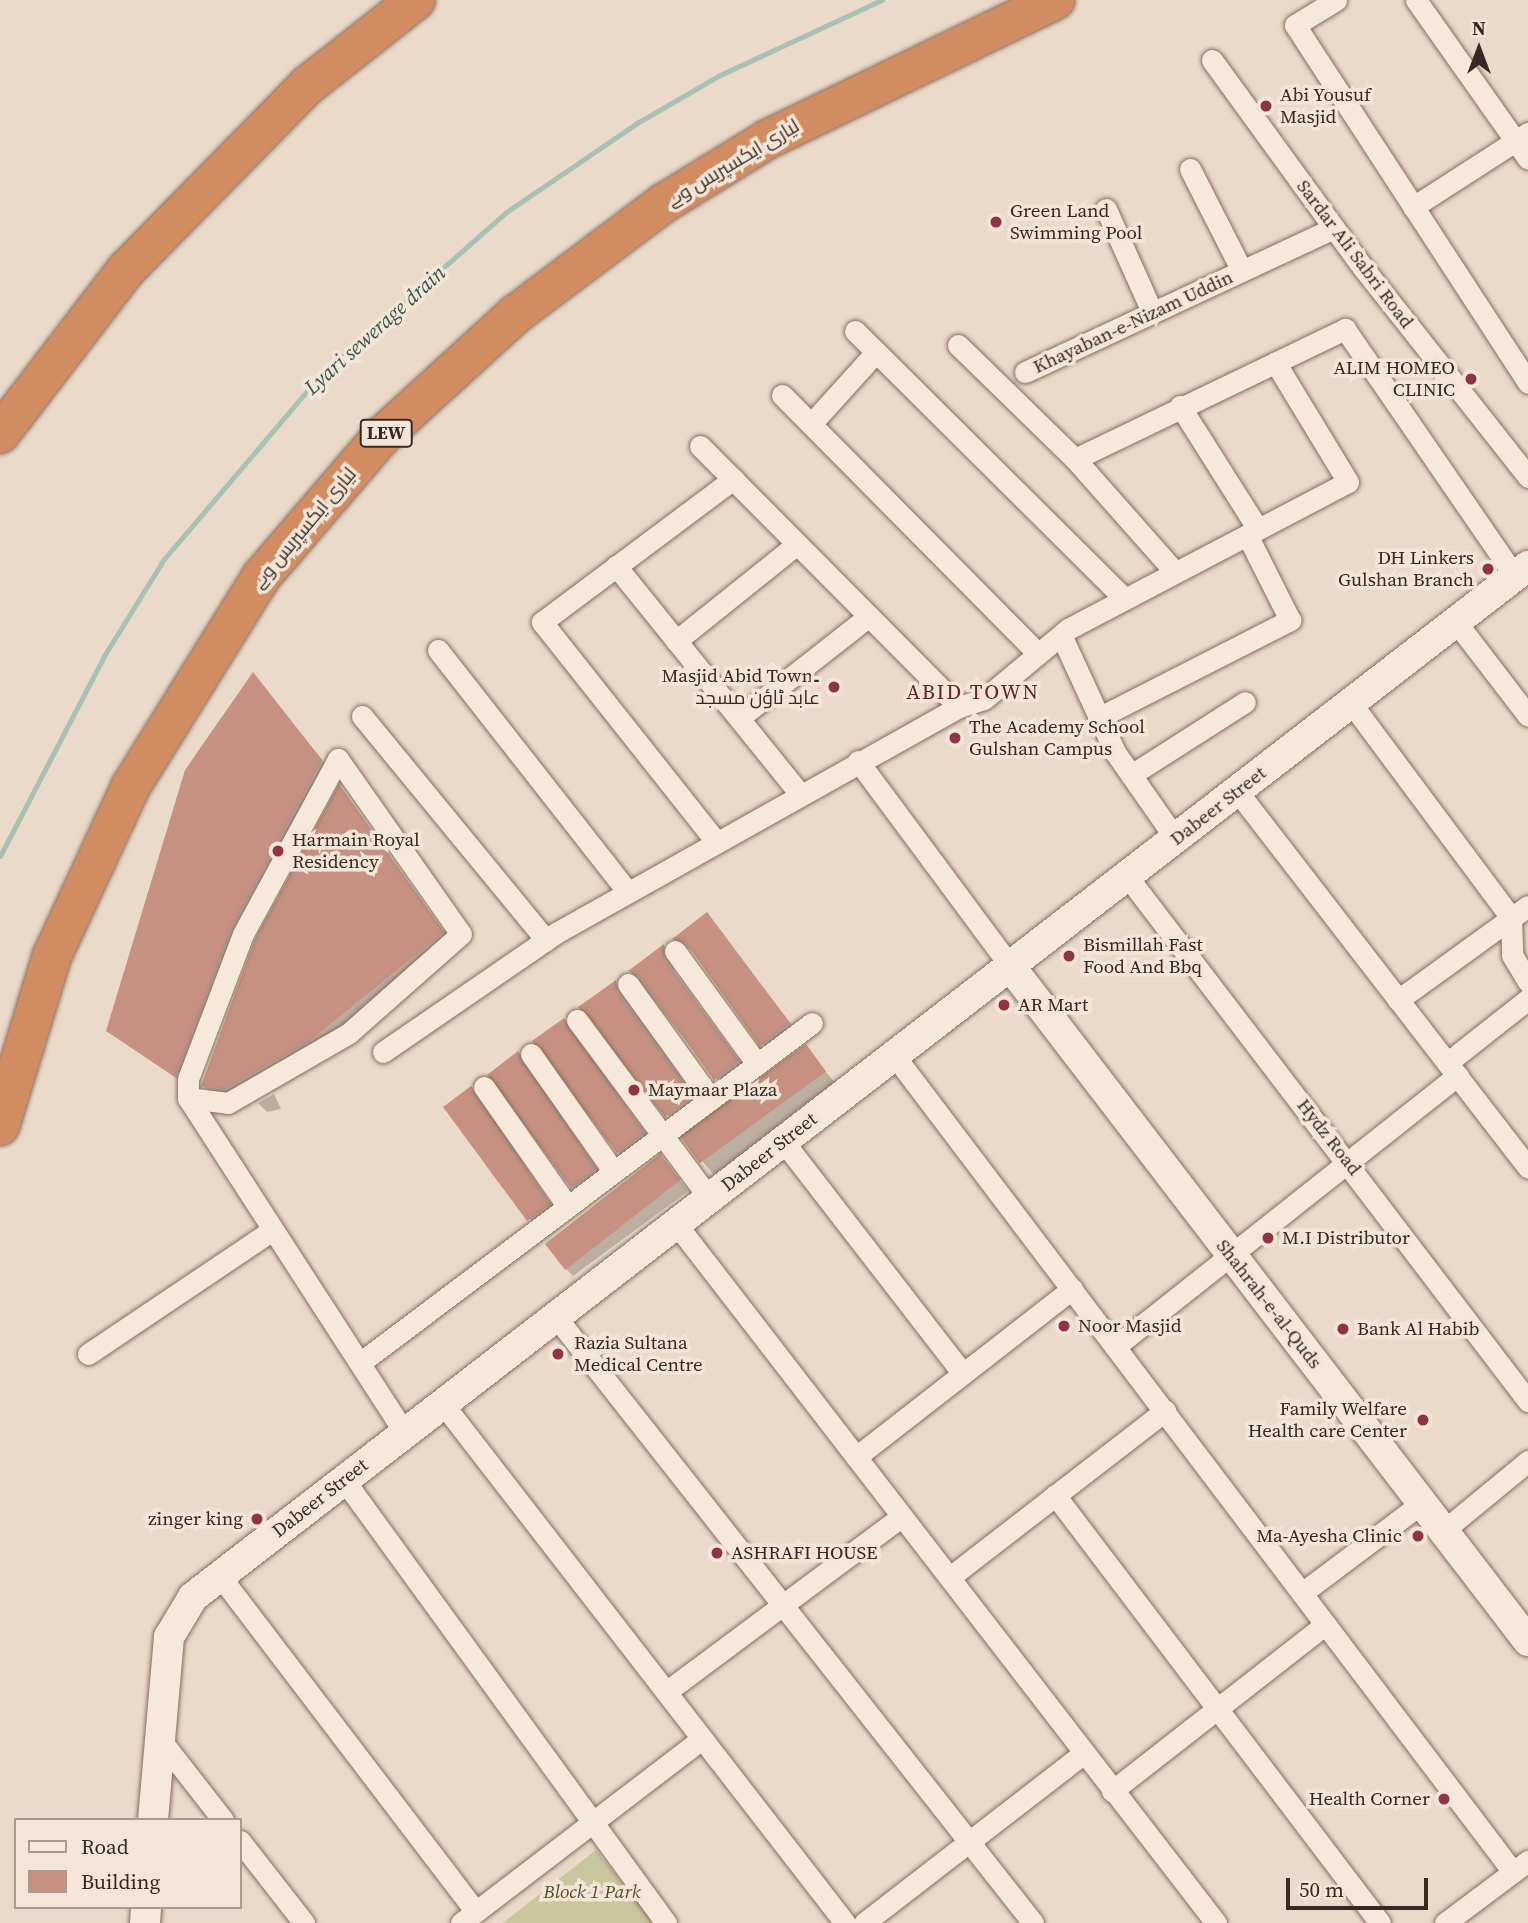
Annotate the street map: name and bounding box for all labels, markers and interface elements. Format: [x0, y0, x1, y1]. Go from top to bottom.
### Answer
north arrow [1444, 14, 1514, 84]
text: N [1472, 15, 1486, 41]
place label: Abi Yousuf Masjid [1280, 84, 1371, 128]
marker: Abi Yousuf Masjid [1258, 98, 1274, 114]
street label: لیاری ایکسپریس وے [663, 114, 803, 212]
street label: Sardar Ali Sabri Road [1292, 175, 1418, 333]
place label: Green Land Swimming Pool [1010, 200, 1142, 244]
marker: Green Land Swimming Pool [988, 214, 1004, 230]
water label: Lyari sewerage drain [299, 260, 451, 400]
street label: Khayaban-e-Nizam Uddin [1029, 266, 1237, 378]
place label: ALIM HOMEO CLINIC [1333, 357, 1455, 401]
marker: ALIM HOMEO CLINIC [1461, 369, 1481, 389]
road number: LEW [358, 418, 414, 447]
street label: لیاری ایکسپریس وے [247, 463, 361, 593]
place label: DH Linkers Gulshan Branch [1338, 547, 1474, 591]
marker: DH Linkers Gulshan Branch [1480, 561, 1496, 577]
place label: Masjid Abid Town۔ عابد ٹاؤن مسجد [661, 665, 820, 709]
marker: Masjid Abid Town۔ عابد ٹاؤن مسجد [826, 679, 842, 695]
district label: ABID TOWN [907, 679, 1039, 705]
place label: The Academy School Gulshan Campus [969, 716, 1145, 760]
marker: The Academy School Gulshan Campus [947, 730, 963, 746]
street label: Dabeer Street [1166, 762, 1270, 850]
place label: Harmain Royal Residency [292, 829, 420, 873]
marker: Harmain Royal Residency [270, 843, 286, 859]
place label: Bismillah Fast Food And Bbq [1083, 934, 1203, 978]
marker: Bismillah Fast Food And Bbq [1061, 948, 1077, 964]
place label: AR Mart [1018, 994, 1088, 1016]
marker: AR Mart [996, 997, 1012, 1013]
place label: Maymaar Plaza [648, 1079, 777, 1101]
marker: Maymaar Plaza [626, 1082, 642, 1098]
street label: Hydz Road [1292, 1094, 1366, 1180]
street label: Dabeer Street [717, 1108, 821, 1196]
place label: M.I Distributor [1282, 1227, 1410, 1249]
marker: M.I Distributor [1260, 1230, 1276, 1246]
street label: Shahrah-e-al-Quds [1211, 1235, 1327, 1373]
place label: Noor Masjid [1078, 1315, 1181, 1337]
marker: Noor Masjid [1056, 1318, 1072, 1334]
place label: Bank Al Habib [1357, 1318, 1479, 1340]
marker: Bank Al Habib [1335, 1321, 1351, 1337]
place label: Razia Sultana Medical Centre [574, 1332, 703, 1376]
marker: Razia Sultana Medical Centre [548, 1344, 568, 1364]
place label: Family Welfare Health care Center [1248, 1398, 1407, 1442]
marker: Family Welfare Health care Center [1413, 1410, 1433, 1430]
street label: Dabeer Street [268, 1454, 372, 1542]
place label: zinger king [148, 1508, 243, 1530]
marker: zinger king [249, 1511, 265, 1527]
place label: Ma-Ayesha Clinic [1256, 1525, 1402, 1547]
marker: Ma-Ayesha Clinic [1408, 1526, 1428, 1546]
place label: ASHRAFI HOUSE [731, 1542, 877, 1564]
marker: ASHRAFI HOUSE [709, 1545, 725, 1561]
place label: Health Corner [1309, 1788, 1430, 1810]
marker: Health Corner [1436, 1791, 1452, 1807]
legend [14, 1818, 242, 1909]
text: Road [81, 1832, 129, 1861]
scale bar [1290, 1864, 1432, 1908]
text: Building [81, 1867, 160, 1896]
text: 50 m [1299, 1875, 1344, 1904]
park label: Block 1 Park [543, 1881, 641, 1903]

